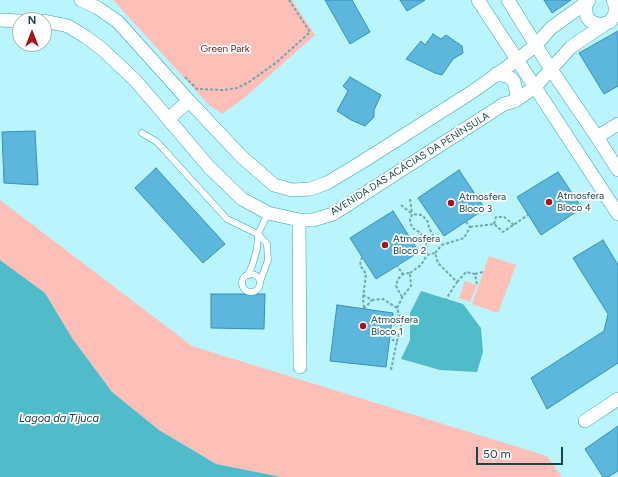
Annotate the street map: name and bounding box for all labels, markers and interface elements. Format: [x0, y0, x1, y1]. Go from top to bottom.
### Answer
north arrow [12, 12, 52, 52]
text: N [28, 14, 36, 27]
park label: Green Park [201, 43, 249, 55]
street label: AVENIDA DAS ACÁCIAS DA PENÍNSULA [328, 110, 492, 218]
place label: Atmosfera Bloco 4 [557, 190, 604, 214]
place label: Atmosfera Bloco 3 [459, 191, 506, 214]
marker: Atmosfera Bloco 4 [544, 197, 554, 207]
marker: Atmosfera Bloco 3 [446, 198, 456, 208]
place label: Atmosfera Bloco 2 [393, 233, 440, 256]
marker: Atmosfera Bloco 2 [380, 240, 390, 250]
place label: Atmosfera Bloco 1 [371, 314, 418, 338]
marker: Atmosfera Bloco 1 [358, 321, 368, 331]
water label: Lagoa da Tijuca [19, 412, 99, 426]
scale bar [478, 439, 565, 465]
text: 50 m [483, 447, 511, 461]

